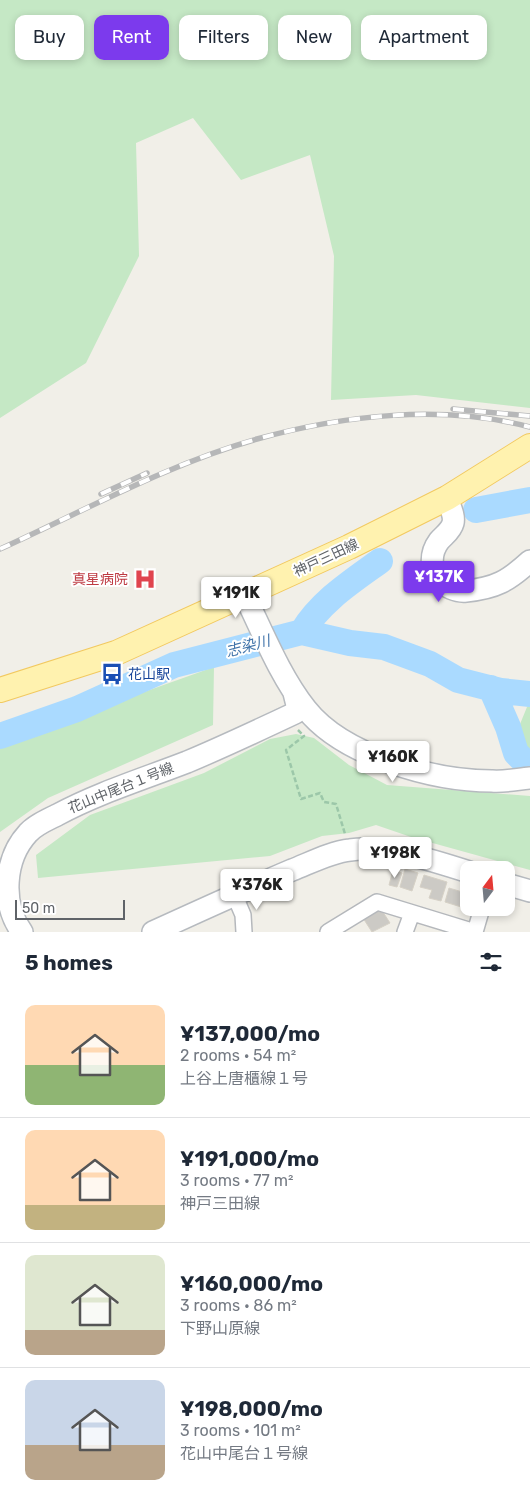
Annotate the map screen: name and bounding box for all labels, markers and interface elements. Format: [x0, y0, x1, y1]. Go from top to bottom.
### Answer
chip: Buy [15, 15, 84, 60]
chip: Rent [94, 15, 169, 60]
chip: Filters [179, 15, 268, 60]
chip: New [278, 15, 351, 60]
chip: Apartment [361, 15, 487, 60]
street label: 神戸三田線 [291, 536, 361, 580]
pin: ¥137K [404, 560, 474, 603]
hospital icon: 真星病院 [132, 566, 158, 592]
text: ¥137K [414, 567, 464, 586]
place label: 真星病院 [72, 571, 128, 588]
pin: ¥191K [201, 576, 271, 619]
text: ¥191K [212, 583, 260, 602]
water label: 志染川 [224, 631, 274, 661]
bus stop icon: 花山駅 [99, 661, 125, 687]
place label: 花山駅 [128, 666, 170, 683]
pin: ¥160K [358, 740, 428, 783]
text: ¥160K [368, 747, 418, 766]
street label: 花山中尾台１号線 [66, 759, 176, 817]
pin: ¥198K [360, 836, 430, 879]
text: ¥198K [370, 843, 420, 862]
north arrow [460, 861, 515, 916]
map controls [460, 861, 515, 916]
pin: ¥376K [222, 868, 292, 911]
text: ¥376K [231, 875, 283, 894]
scale bar [15, 897, 125, 920]
text: 50 m [22, 900, 55, 917]
icon: filters [477, 948, 505, 976]
text: 5 homes [25, 950, 113, 975]
text: ¥137,000/mo [180, 1021, 320, 1046]
icon: home [65, 1025, 125, 1085]
text: 2 rooms · 54 m² [180, 1046, 296, 1065]
text: 上谷上唐櫃線１号 [180, 1069, 308, 1088]
text: ¥191,000/mo [180, 1146, 319, 1171]
icon: home [65, 1150, 125, 1210]
text: 3 rooms · 77 m² [180, 1171, 293, 1190]
text: 神戸三田線 [180, 1194, 260, 1213]
text: ¥160,000/mo [180, 1271, 323, 1296]
icon: home [65, 1275, 125, 1335]
text: 3 rooms · 86 m² [180, 1296, 297, 1315]
text: 下野山原線 [180, 1319, 260, 1338]
text: ¥198,000/mo [180, 1396, 323, 1421]
icon: home [65, 1400, 125, 1460]
text: 3 rooms · 101 m² [180, 1421, 301, 1440]
text: 花山中尾台１号線 [180, 1444, 308, 1463]

